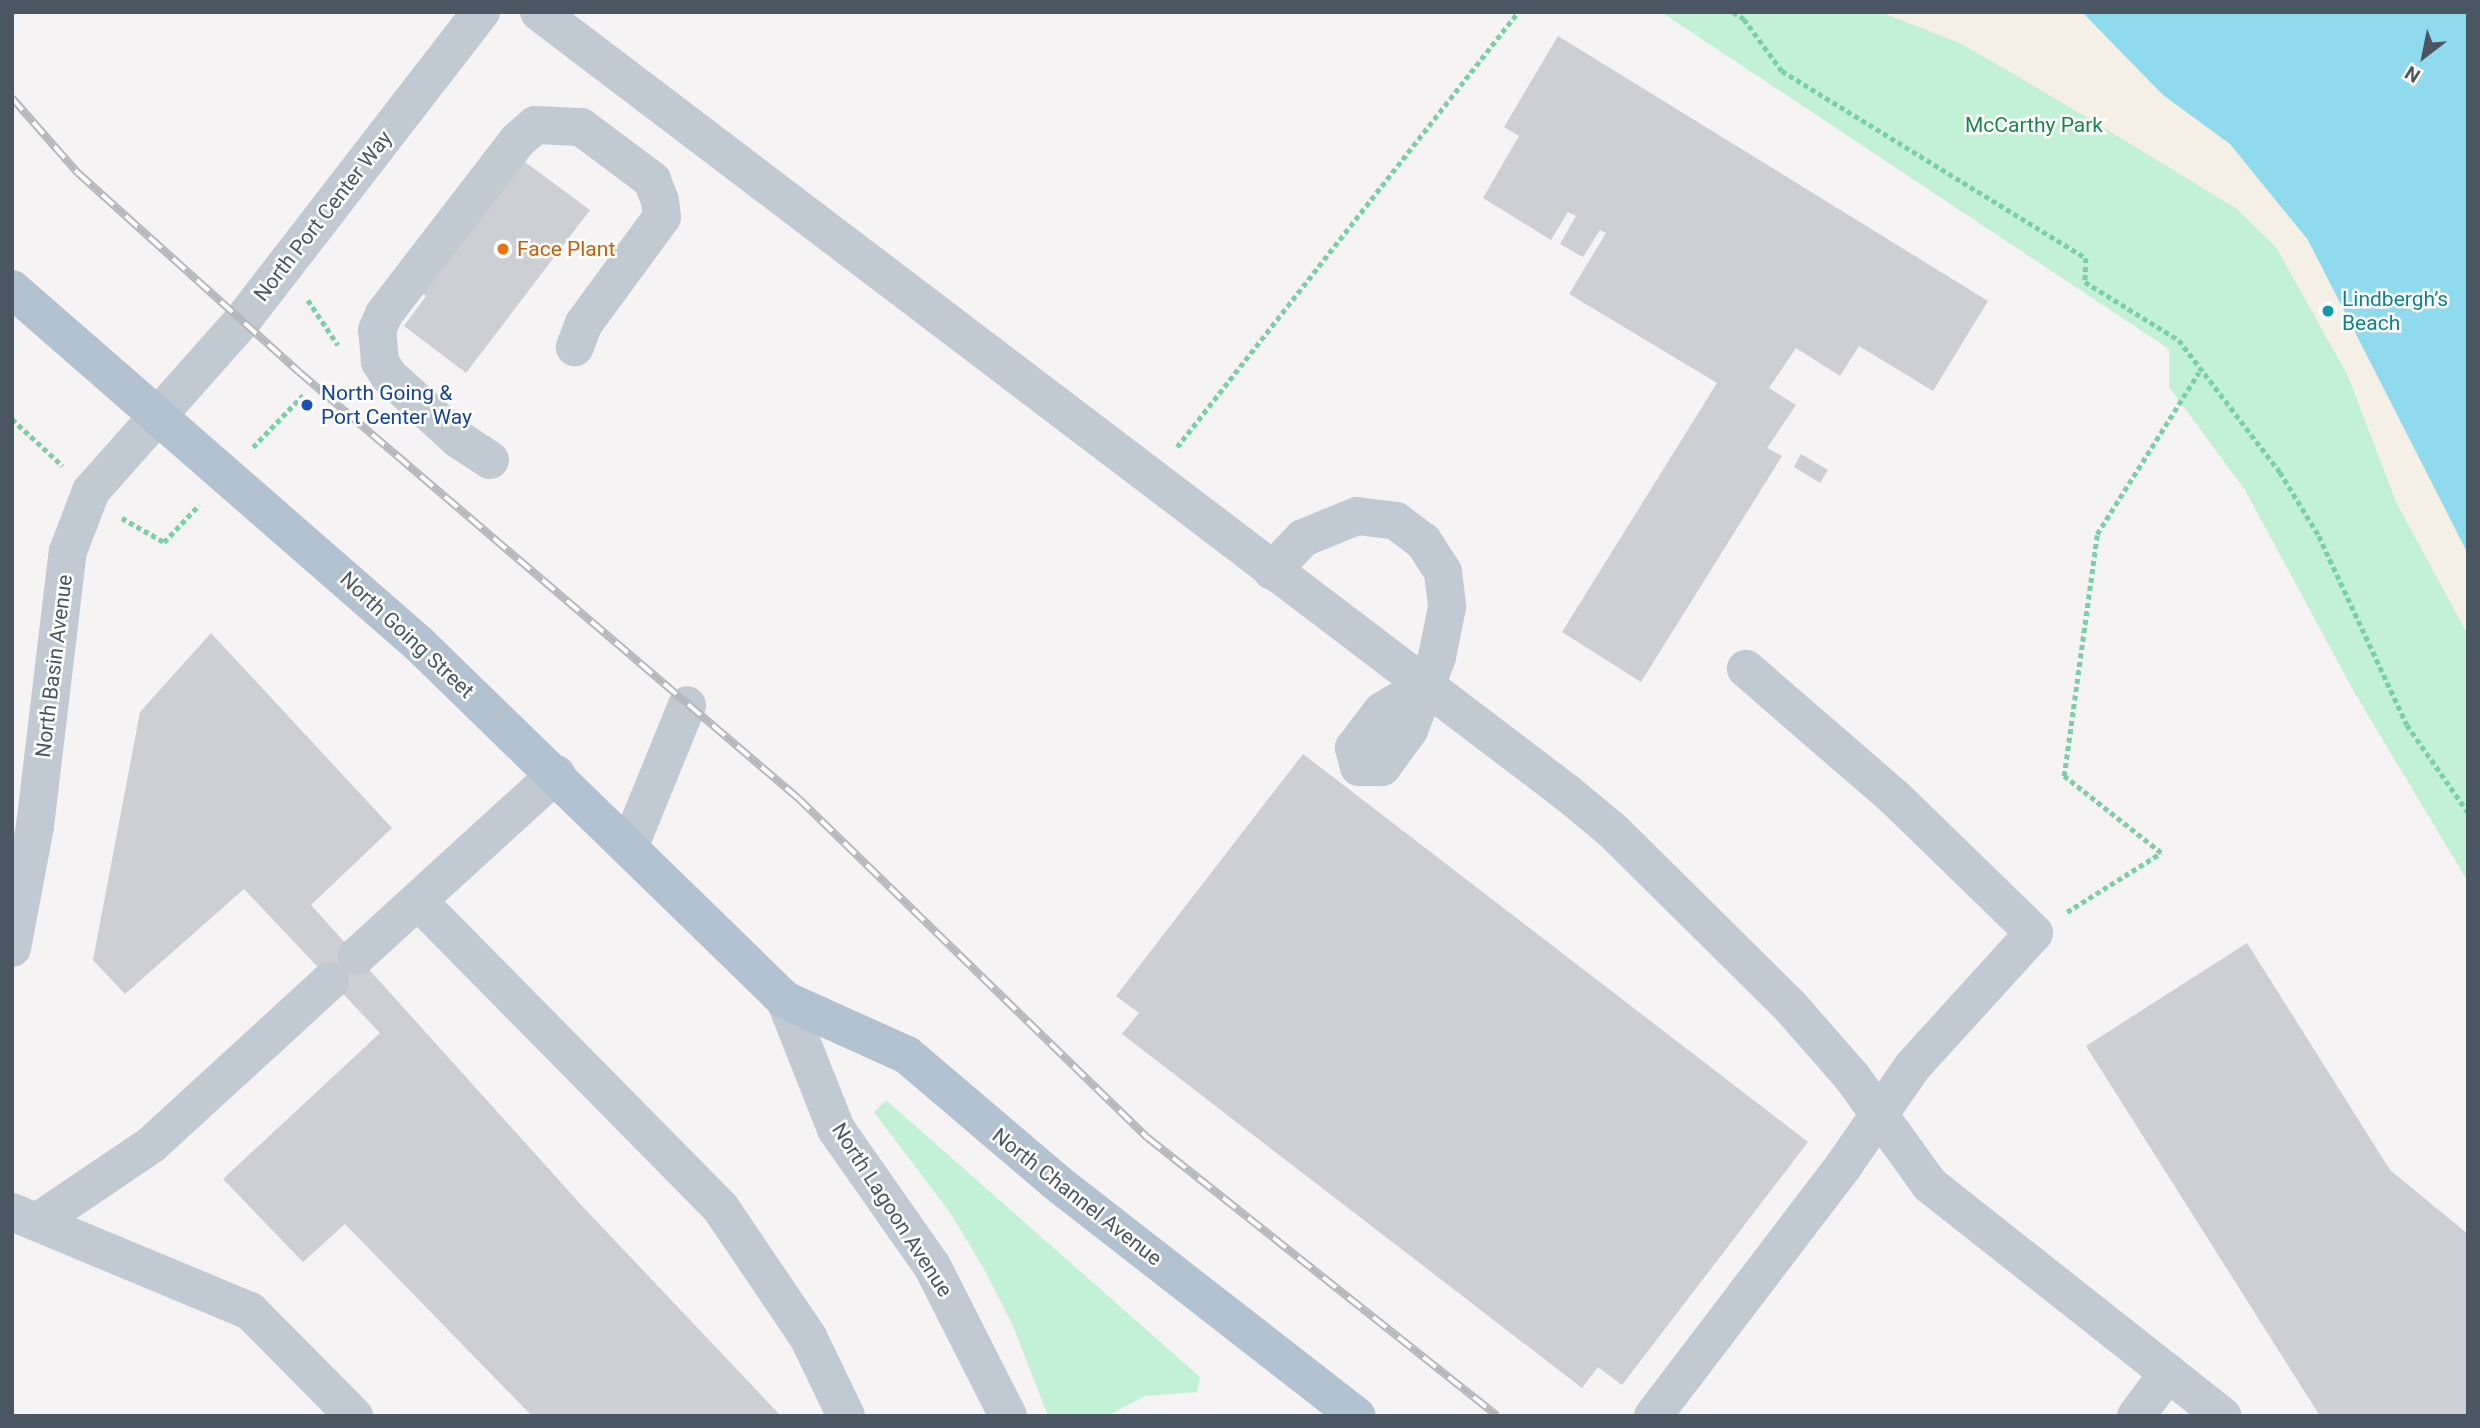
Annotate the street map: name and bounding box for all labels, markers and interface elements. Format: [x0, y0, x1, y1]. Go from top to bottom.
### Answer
north arrow [2389, 21, 2459, 91]
text: N [2401, 61, 2424, 88]
park label: McCarthy Park [1965, 112, 2103, 138]
street label: North Port Center Way [249, 126, 397, 306]
place label: Face Plant [517, 236, 615, 262]
marker: Face Plant [495, 241, 511, 257]
place label: Lindbergh’s Beach [2342, 286, 2448, 336]
marker: Lindbergh’s Beach [2320, 303, 2336, 319]
place label: North Going & Port Center Way [321, 380, 472, 430]
marker: North Going & Port Center Way [299, 397, 315, 413]
street label: North Going Street [335, 567, 479, 703]
street label: North Basin Avenue [30, 573, 78, 759]
street label: North Lagoon Avenue [826, 1118, 958, 1302]
street label: North Channel Avenue [987, 1123, 1167, 1271]

